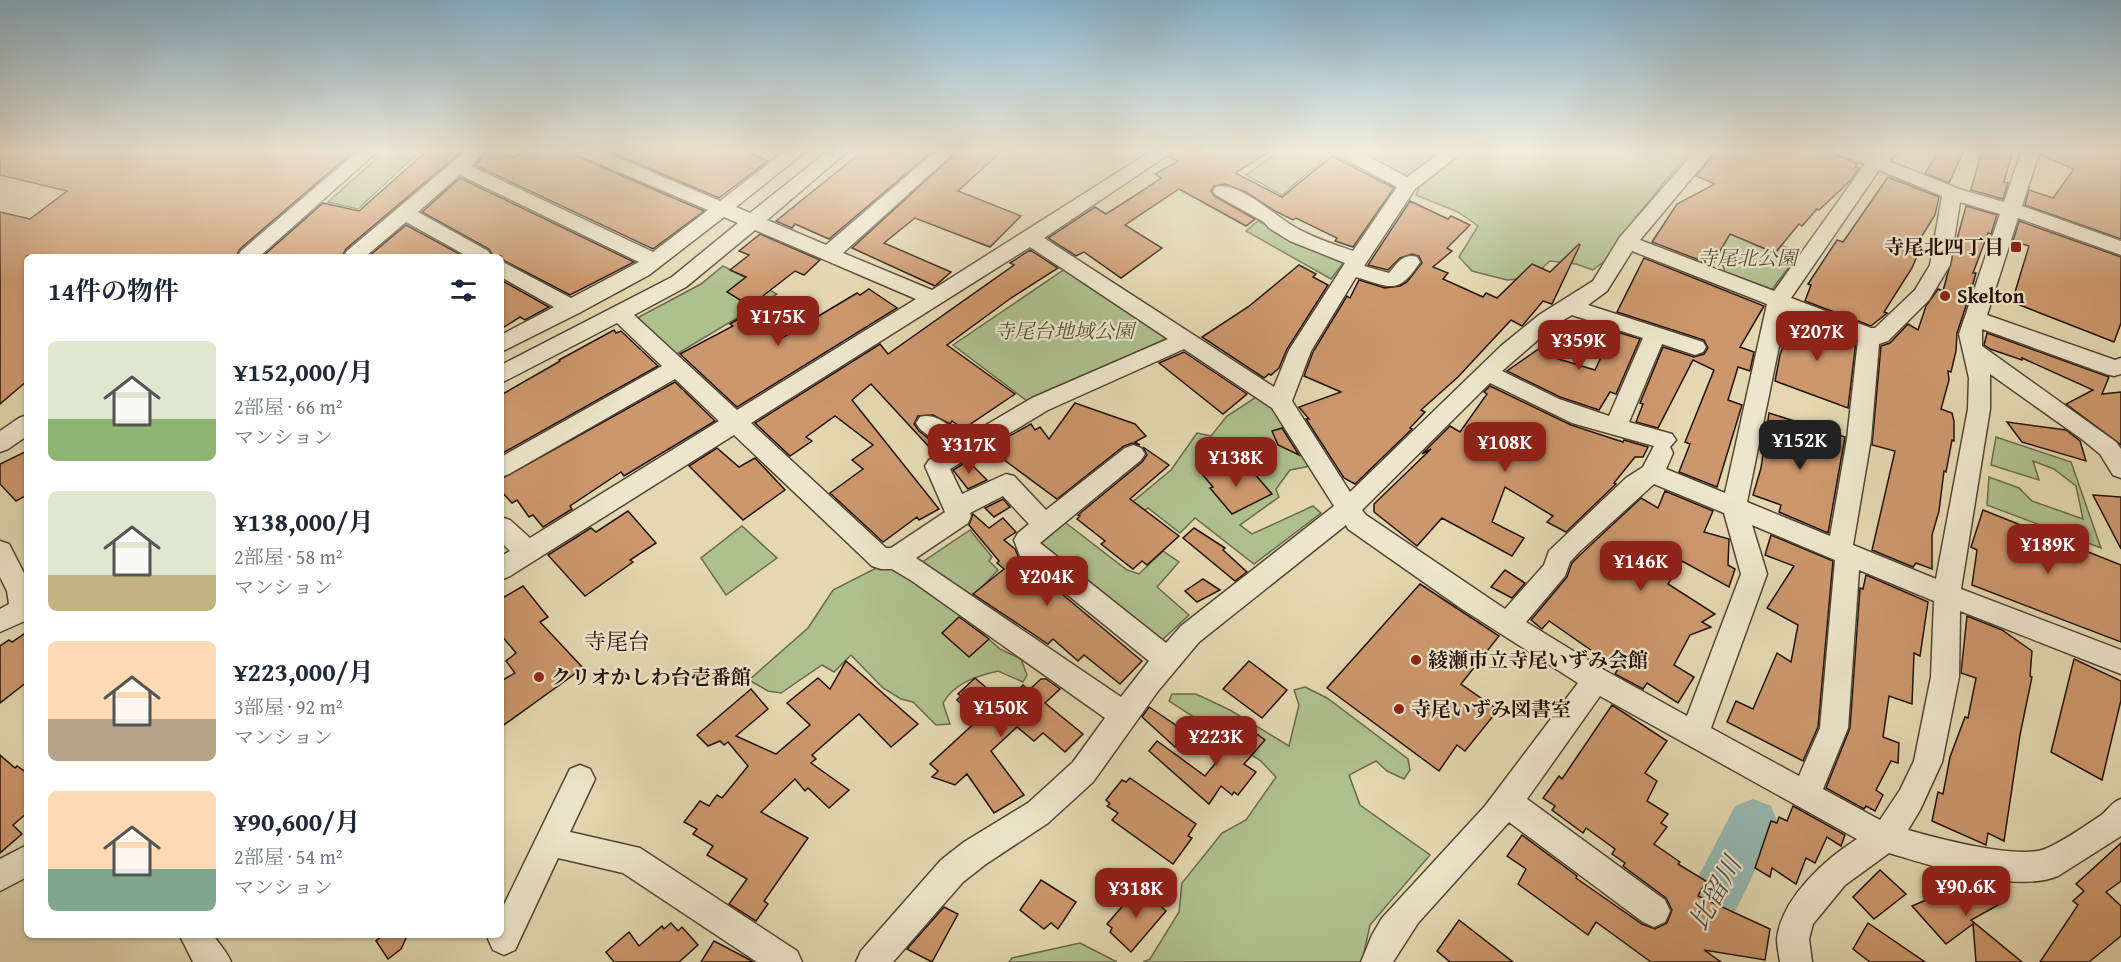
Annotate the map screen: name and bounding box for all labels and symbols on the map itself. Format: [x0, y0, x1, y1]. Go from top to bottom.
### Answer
place label: 寺尾北四丁目 [1884, 232, 2004, 261]
marker: 寺尾北四丁目 [2009, 240, 2023, 254]
park label: 寺尾北公園 [1697, 243, 1800, 272]
place label: Skelton [1957, 281, 2025, 310]
marker: Skelton [1938, 289, 1952, 303]
pin: ¥175K [736, 296, 820, 347]
pin: ¥207K [1775, 311, 1859, 362]
park label: 寺尾台地域公園 [994, 316, 1137, 345]
pin: ¥359K [1537, 320, 1621, 371]
pin: ¥152K [1758, 420, 1842, 471]
pin: ¥108K [1463, 422, 1547, 473]
pin: ¥317K [927, 424, 1011, 475]
pin: ¥138K [1194, 437, 1278, 488]
pin: ¥189K [2006, 524, 2090, 575]
pin: ¥146K [1599, 541, 1683, 592]
pin: ¥204K [1005, 556, 1089, 607]
district label: 寺尾台 [584, 625, 650, 657]
place label: 綾瀬市立寺尾いずみ会館 [1428, 645, 1648, 674]
marker: 綾瀬市立寺尾いずみ会館 [1409, 653, 1423, 667]
place label: クリオかしわ台壱番館 [551, 662, 751, 691]
marker: クリオかしわ台壱番館 [532, 670, 546, 684]
pin: ¥150K [959, 687, 1043, 738]
place label: 寺尾いずみ図書室 [1411, 694, 1571, 723]
marker: 寺尾いずみ図書室 [1392, 702, 1406, 716]
pin: ¥223K [1174, 716, 1258, 767]
water label: 比留川 [1679, 847, 1752, 936]
pin: ¥90.6K [1917, 866, 2015, 917]
pin: ¥318K [1094, 868, 1178, 919]

